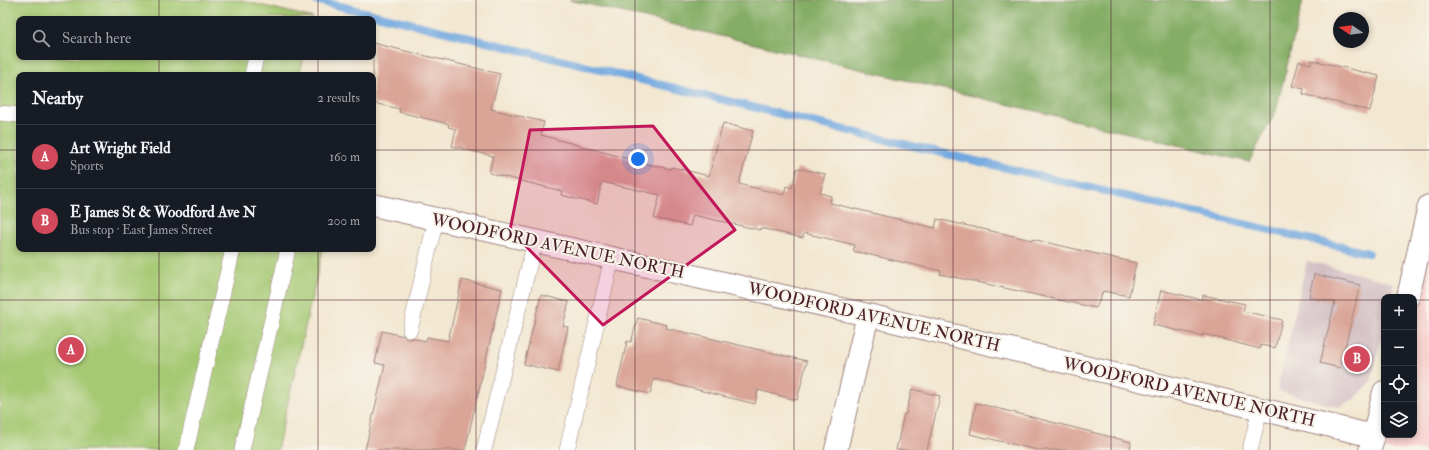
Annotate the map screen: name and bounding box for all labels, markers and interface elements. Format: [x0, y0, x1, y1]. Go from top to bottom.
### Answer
north arrow [1333, 12, 1369, 48]
search box [16, 16, 376, 60]
icon: search [30, 27, 52, 49]
text: Search here [62, 29, 131, 48]
text: Nearby [32, 88, 83, 109]
text: 2 results [317, 90, 360, 106]
text: Art Wright Field [70, 139, 171, 158]
text: A [41, 149, 49, 165]
text: 160 m [329, 149, 360, 165]
your location [628, 149, 648, 169]
text: Sports [70, 158, 104, 174]
text: E James St & Woodford Ave N [70, 203, 256, 222]
street label: WOODFORD AVENUE NORTH [428, 209, 687, 283]
text: B [41, 213, 49, 229]
text: 200 m [327, 213, 360, 229]
text: Bus stop · East James Street [70, 222, 212, 238]
street label: WOODFORD AVENUE NORTH [745, 277, 1002, 356]
map controls [1381, 294, 1417, 438]
button: + [1381, 294, 1417, 330]
button: − [1381, 330, 1417, 366]
pin: A [58, 335, 84, 365]
pin: B [1344, 344, 1370, 374]
street label: WOODFORD AVENUE NORTH [1060, 352, 1317, 431]
button: locate [1381, 366, 1417, 402]
button: layers [1381, 402, 1417, 438]

